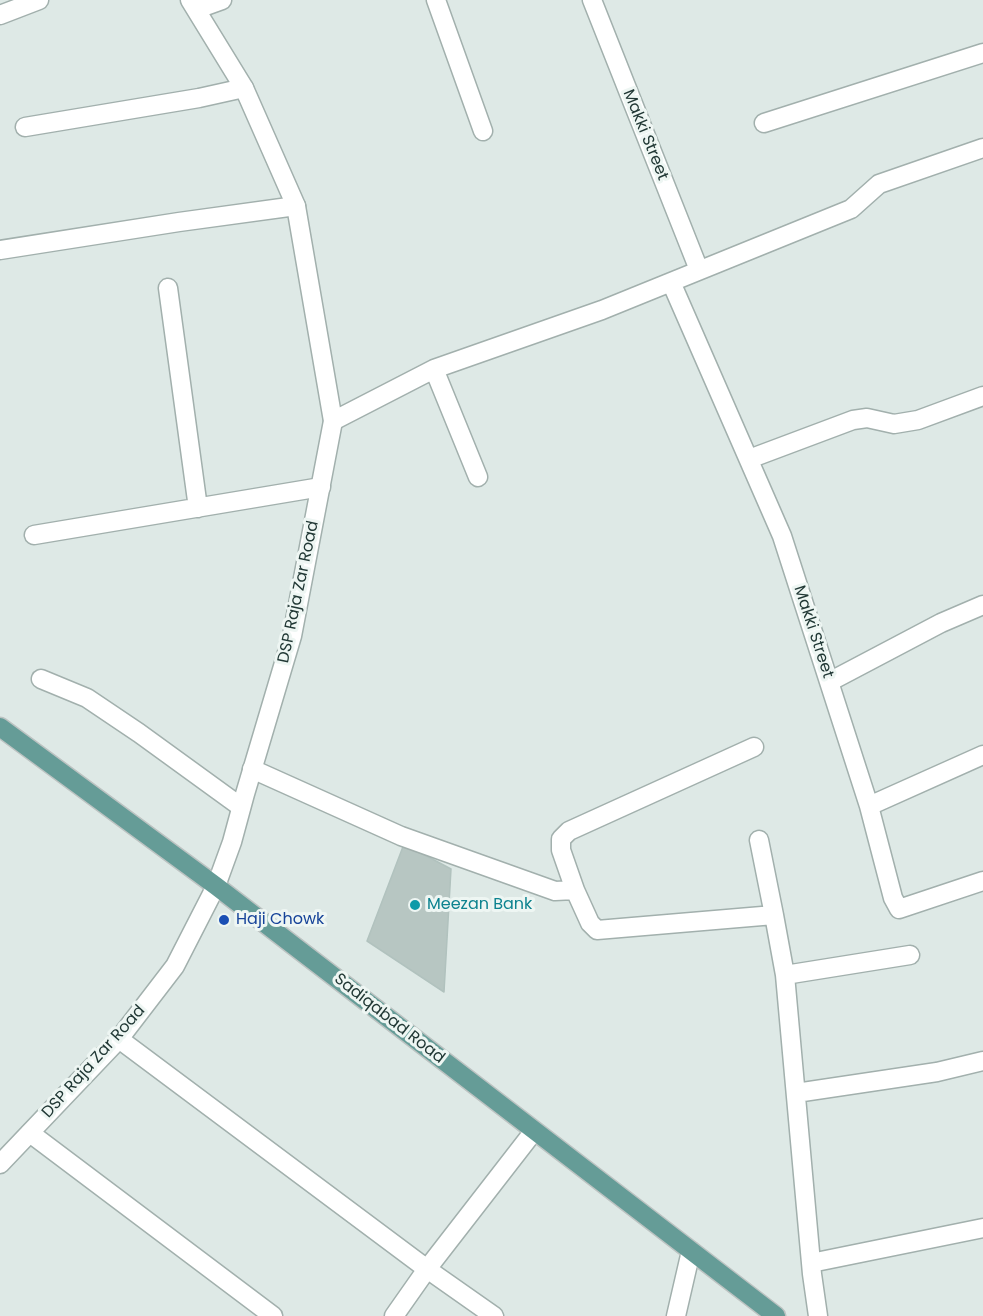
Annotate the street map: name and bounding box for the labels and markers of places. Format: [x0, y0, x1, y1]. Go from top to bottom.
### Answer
place label: Meezan Bank [427, 895, 532, 915]
marker: Meezan Bank [408, 898, 422, 912]
place label: Haji Chowk [236, 910, 324, 930]
marker: Haji Chowk [217, 913, 231, 927]

